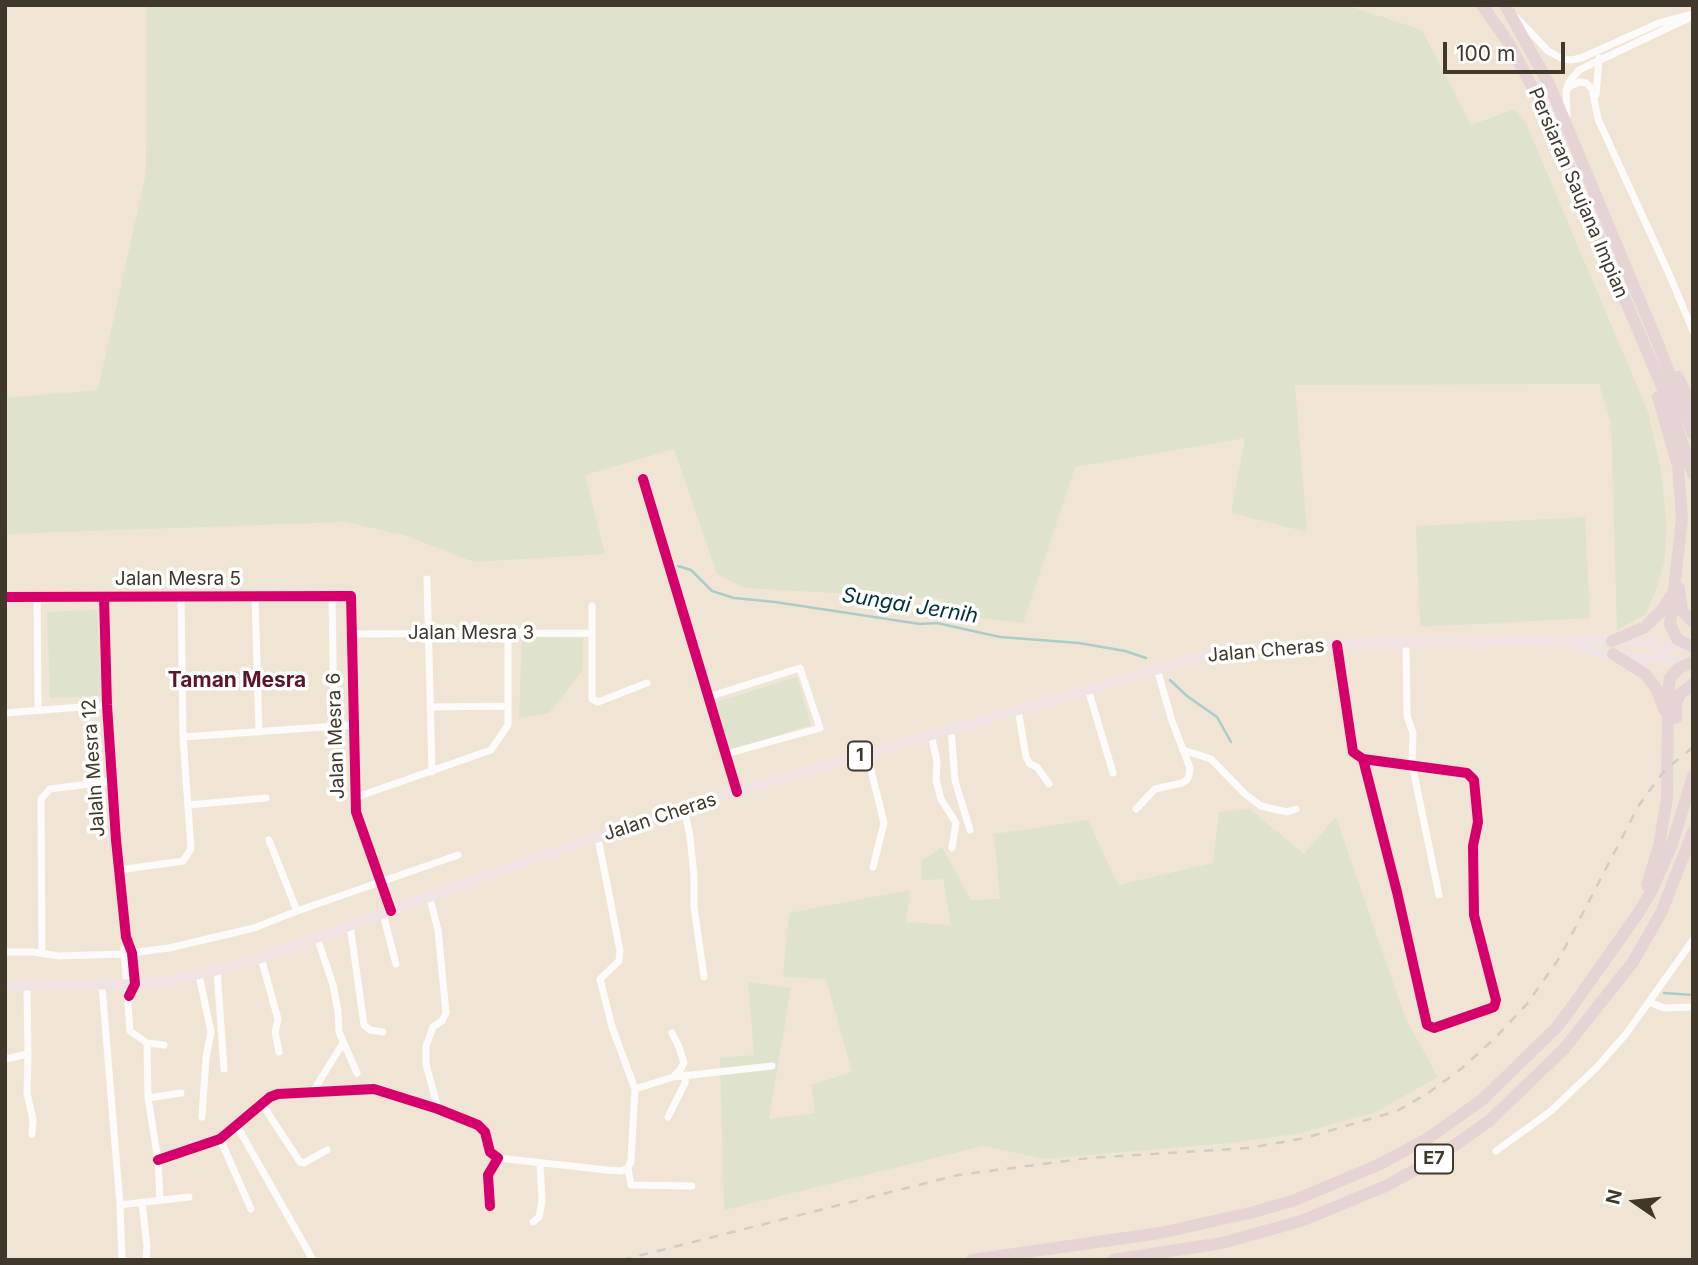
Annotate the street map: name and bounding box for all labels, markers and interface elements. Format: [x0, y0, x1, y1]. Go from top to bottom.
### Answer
scale bar [1446, 28, 1568, 72]
text: 100 m [1456, 41, 1515, 66]
street label: Persiaran Saujana Impian [1523, 84, 1633, 302]
street label: Jalan Mesra 5 [115, 568, 241, 590]
water label: Sungai Jernih [840, 583, 980, 629]
street label: Jalan Mesra 3 [408, 622, 534, 644]
street label: Jalan Cheras [1207, 635, 1325, 667]
district label: Taman Mesra [168, 668, 306, 694]
street label: Jalan Mesra 6 [322, 672, 350, 800]
street label: Jalaln Mesra 12 [78, 698, 110, 838]
road number: 1 [848, 742, 872, 770]
street label: Jalan Cheras [601, 788, 719, 846]
road number: E7 [1415, 1144, 1453, 1174]
north arrow [1600, 1167, 1670, 1237]
text: N [1601, 1187, 1627, 1207]

